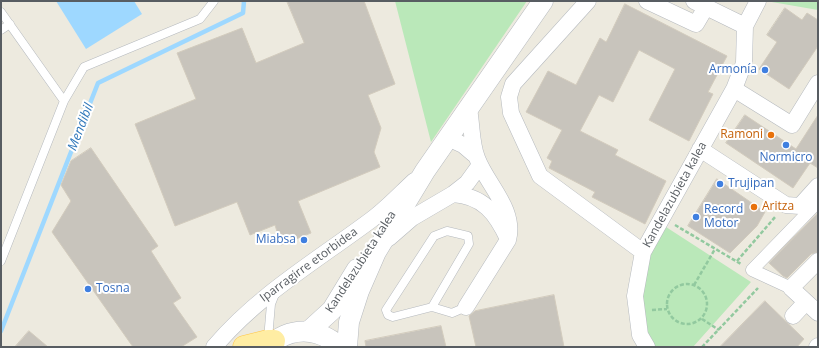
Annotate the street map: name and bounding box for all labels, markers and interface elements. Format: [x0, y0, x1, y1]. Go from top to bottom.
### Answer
place label: Armonía [709, 63, 757, 77]
marker: Armonía [760, 65, 770, 75]
water label: Mendibil [65, 101, 97, 153]
place label: Ramoni [720, 128, 763, 142]
marker: Ramoni [766, 130, 776, 140]
street label: Kandelazubieta kalea [640, 140, 710, 250]
marker: Normicro [781, 140, 791, 150]
place label: Normicro [759, 151, 813, 165]
place label: Trujipan [728, 177, 774, 191]
marker: Trujipan [715, 179, 725, 189]
place label: Aritza [762, 200, 794, 214]
marker: Aritza [749, 202, 759, 212]
place label: Record Motor [704, 203, 743, 231]
street label: Kandelazubieta kalea [323, 208, 399, 316]
marker: Record Motor [691, 212, 701, 222]
street label: Iparragirre etorbidea [257, 225, 361, 305]
place label: Miabsa [256, 233, 296, 247]
marker: Miabsa [299, 235, 309, 245]
place label: Tosna [96, 282, 130, 296]
marker: Tosna [83, 284, 93, 294]

